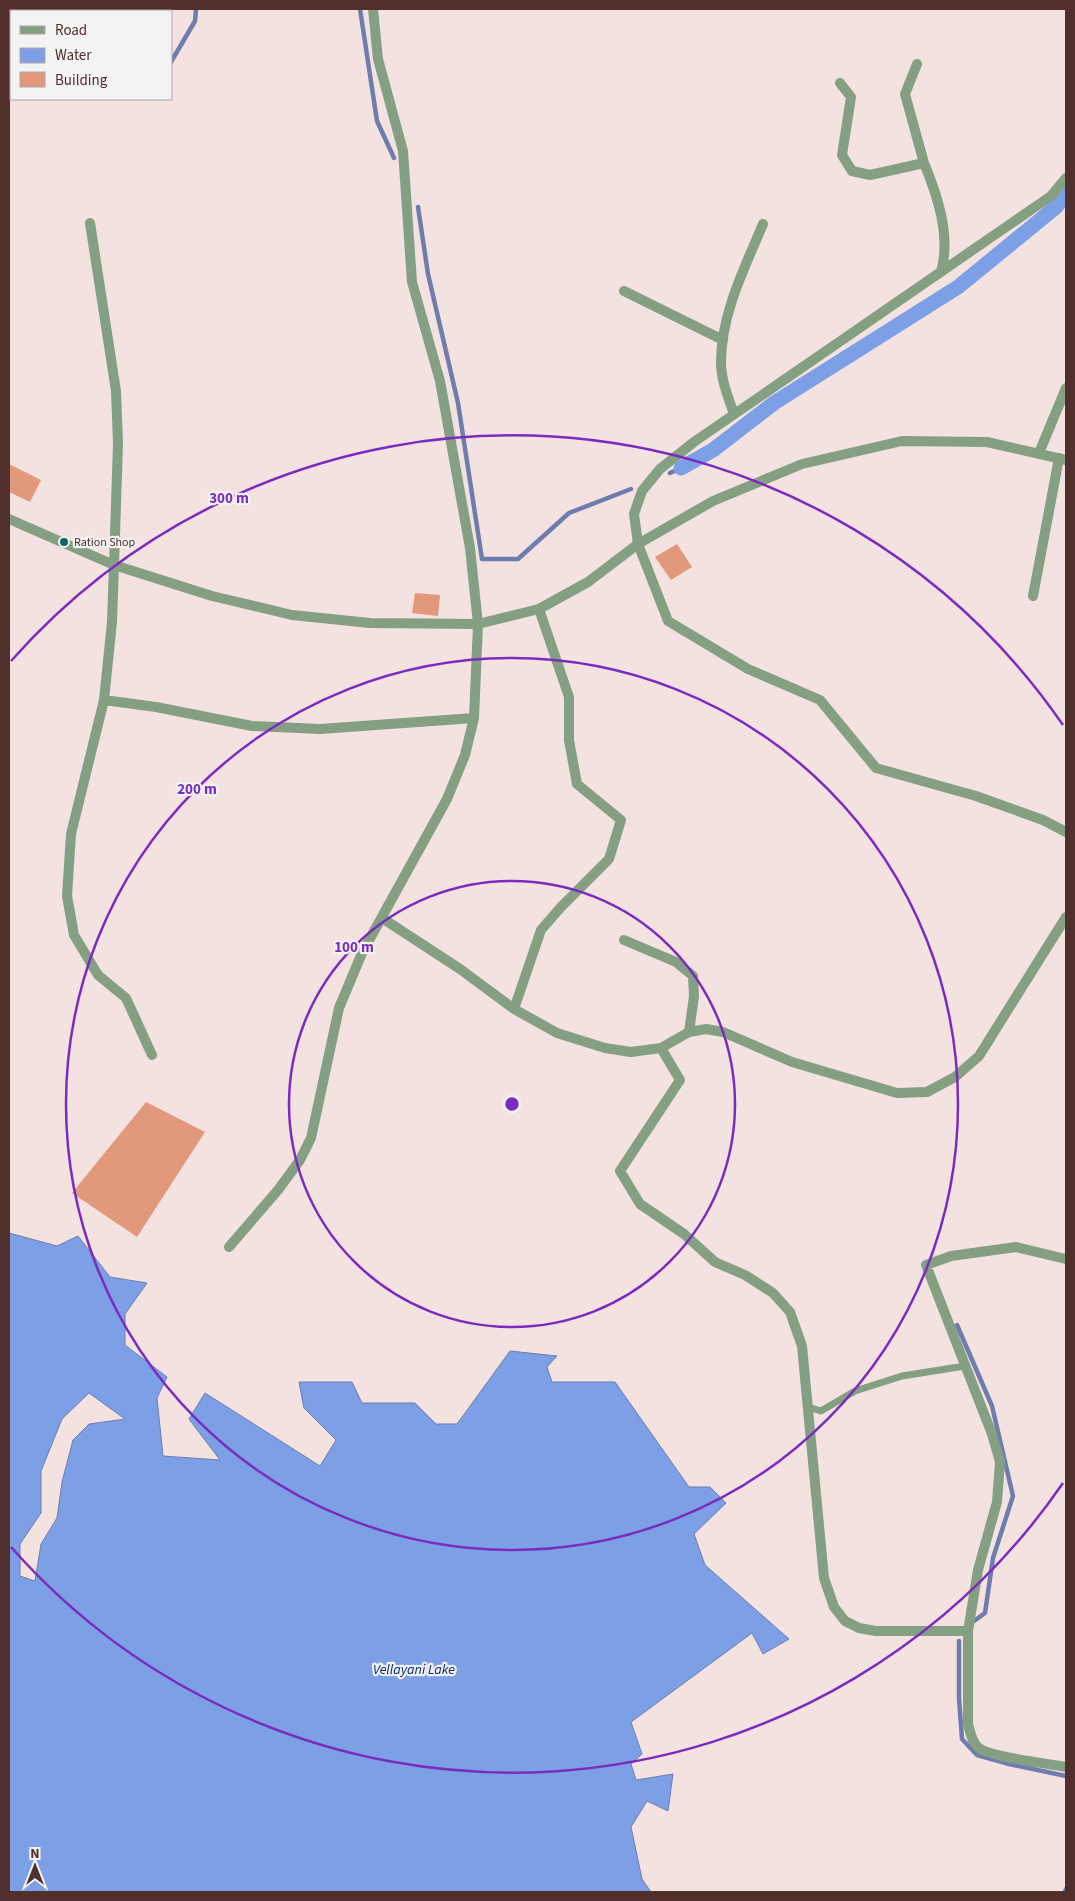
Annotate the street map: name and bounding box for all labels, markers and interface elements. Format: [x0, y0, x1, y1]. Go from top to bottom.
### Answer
legend [10, 10, 172, 100]
text: Road [55, 20, 87, 41]
text: Water [55, 45, 92, 66]
text: Building [55, 70, 108, 91]
text: 300 m [209, 488, 249, 509]
place label: Ration Shop [74, 534, 136, 551]
marker: Ration Shop [58, 536, 70, 548]
text: 200 m [177, 779, 217, 800]
text: 100 m [334, 937, 374, 958]
centre of rings [503, 1095, 521, 1113]
water label: Vellayani Lake [373, 1660, 455, 1680]
north arrow [10, 1841, 60, 1891]
text: N [30, 1844, 40, 1864]

